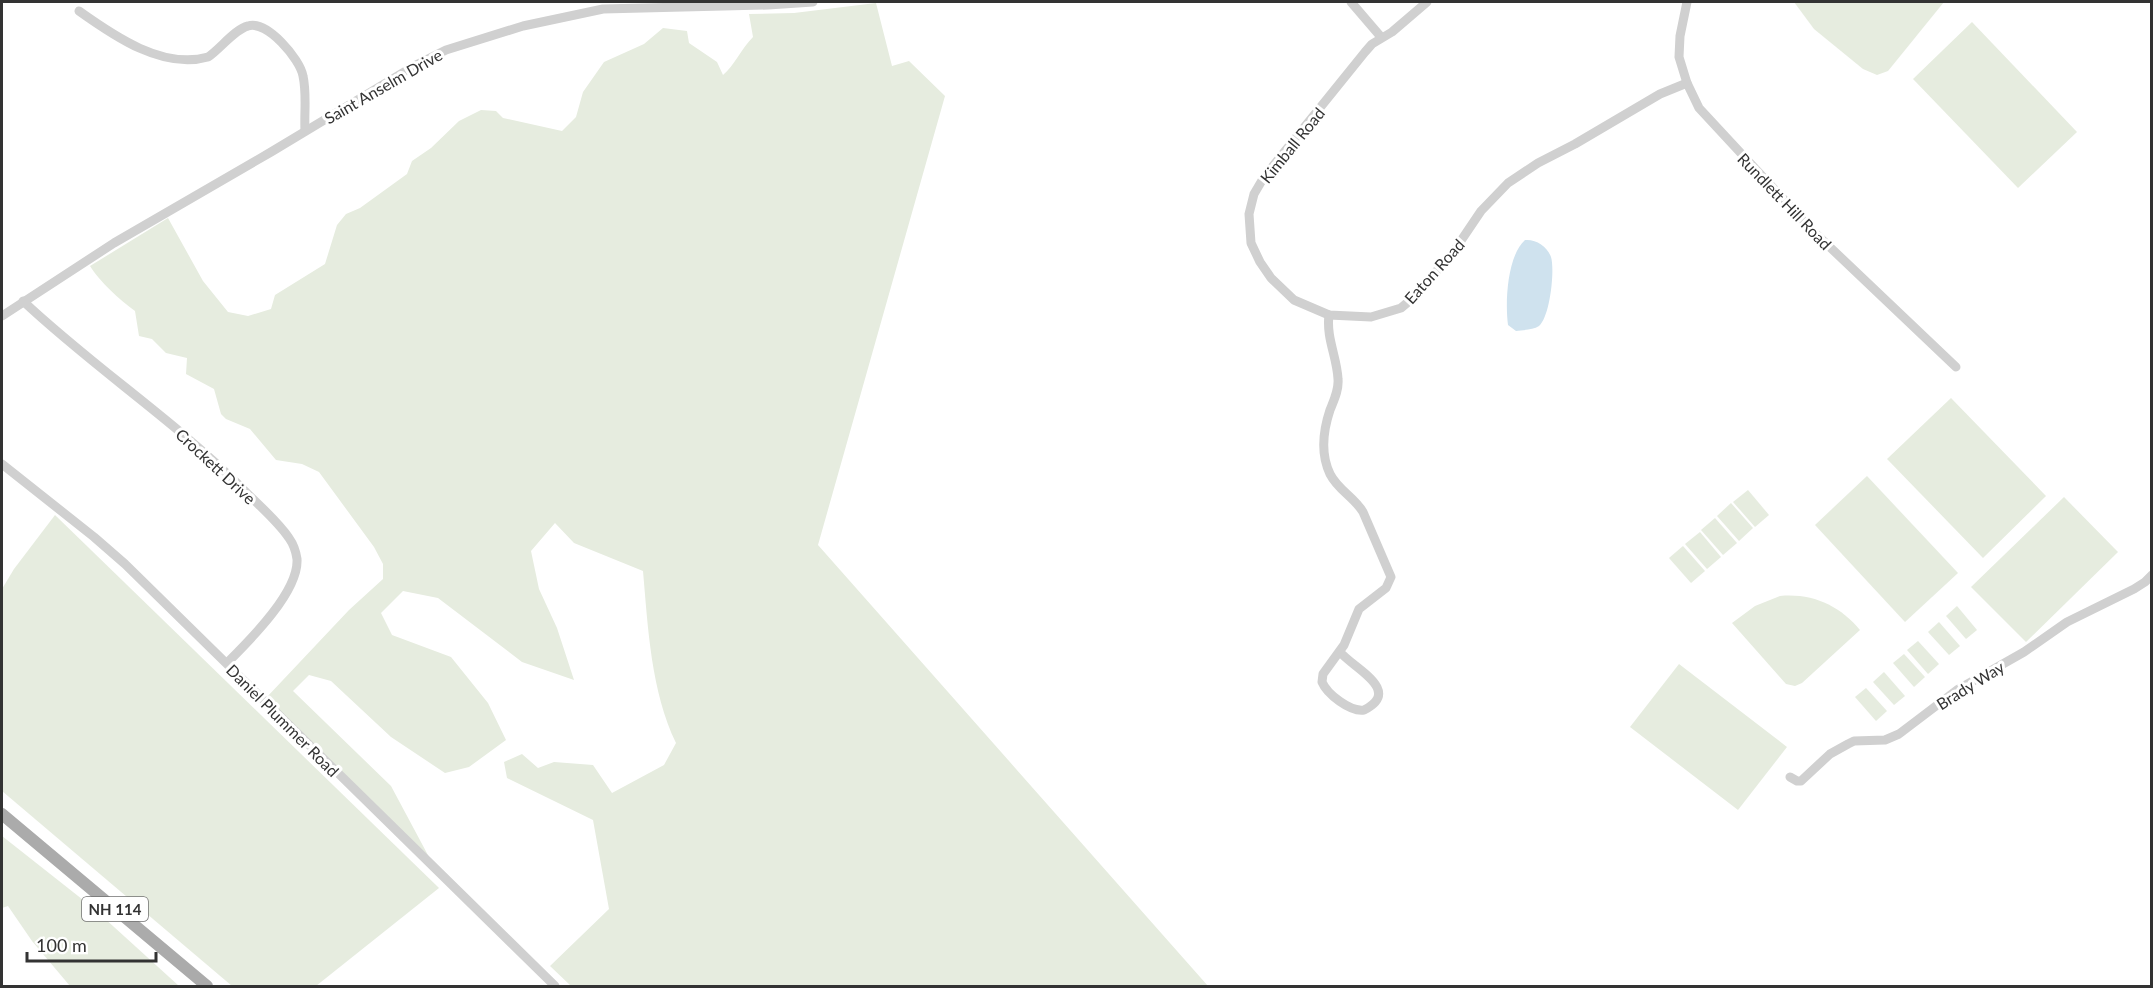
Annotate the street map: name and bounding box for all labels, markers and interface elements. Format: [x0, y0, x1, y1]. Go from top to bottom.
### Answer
street label: Saint Anselm Drive [321, 45, 445, 127]
street label: Kimball Road [1256, 103, 1328, 187]
street label: Rundlett Hill Road [1734, 149, 1836, 253]
street label: Eaton Road [1400, 235, 1468, 307]
street label: Crockett Drive [172, 424, 260, 508]
street label: Brady Way [1933, 656, 2008, 713]
street label: Daniel Plummer Road [223, 660, 343, 780]
road number: NH 114 [82, 897, 148, 921]
scale bar [27, 925, 156, 963]
text: 100 m [36, 934, 87, 956]

